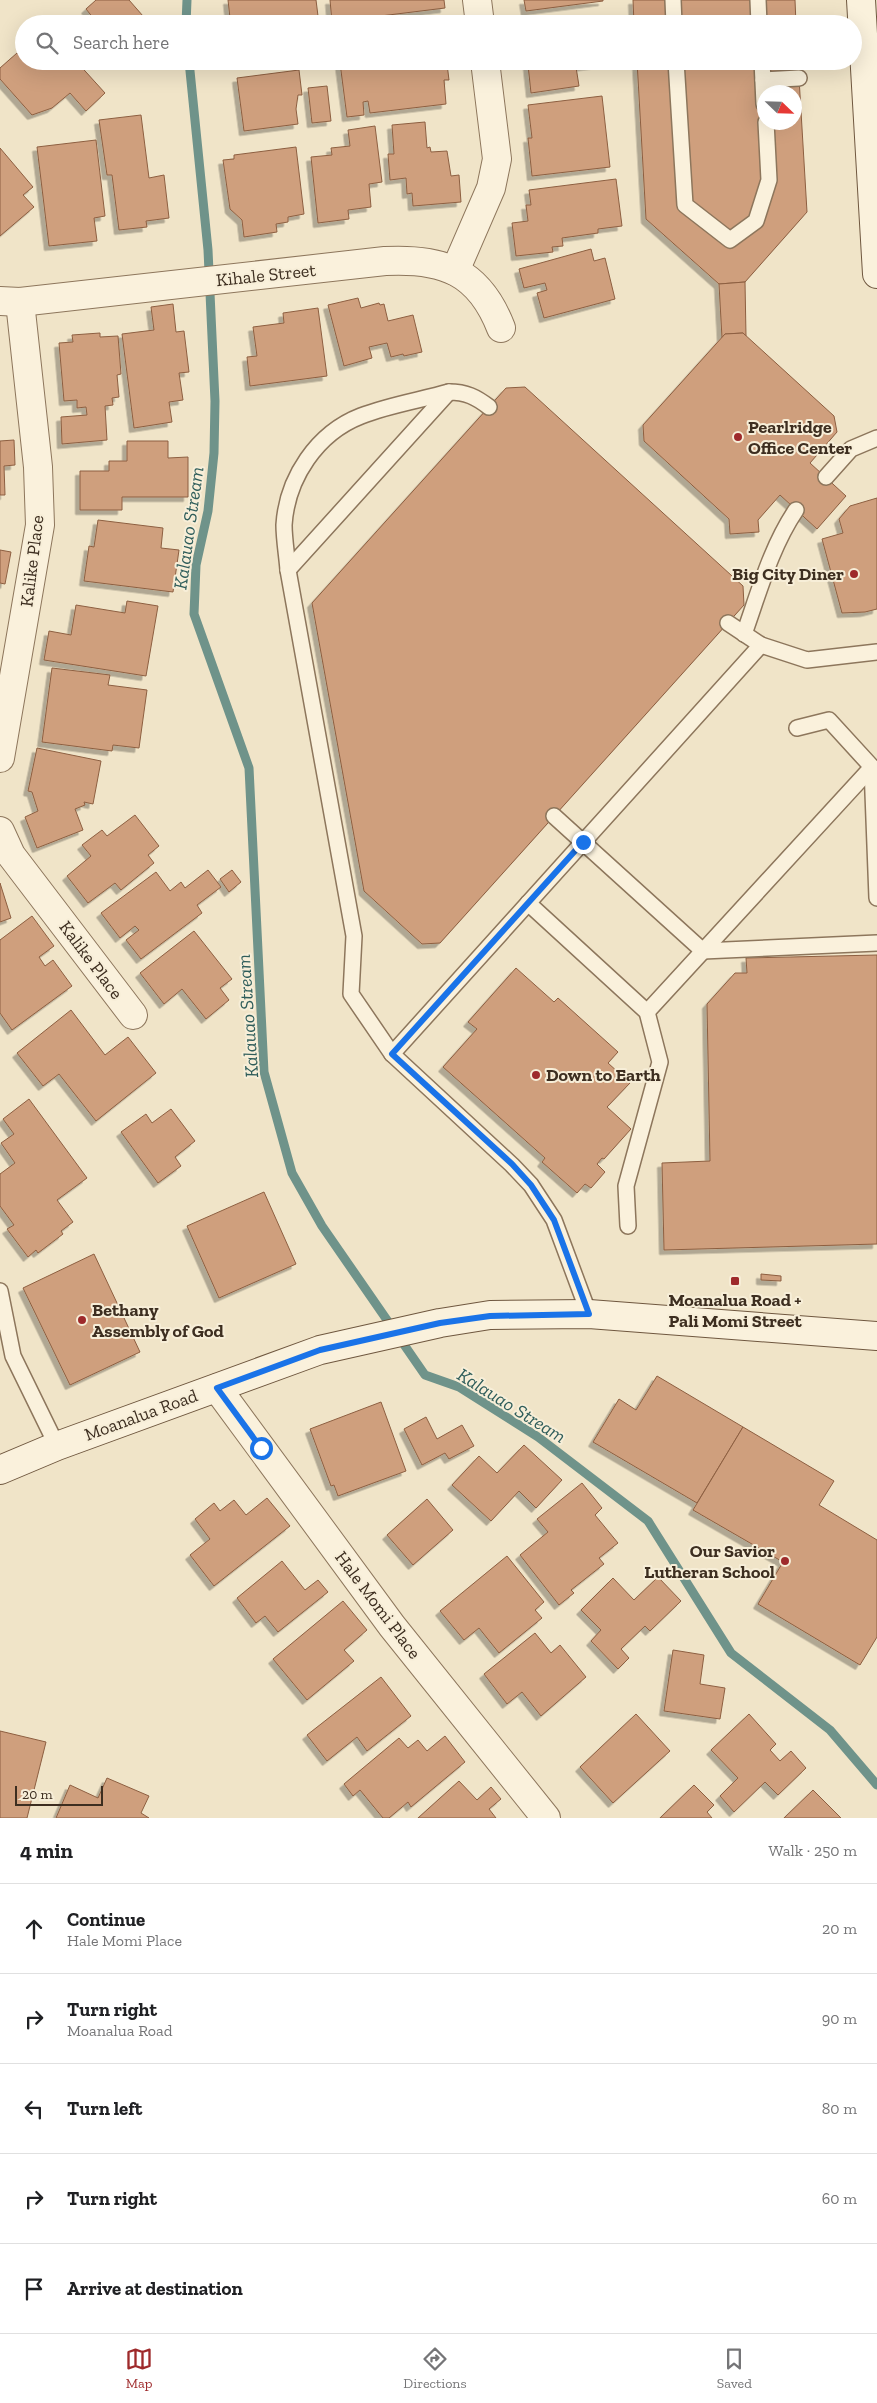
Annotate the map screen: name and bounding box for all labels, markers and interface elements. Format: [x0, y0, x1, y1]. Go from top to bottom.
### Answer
search box [15, 15, 862, 70]
icon: search [33, 29, 61, 57]
text: Search here [73, 31, 169, 54]
north arrow [757, 85, 802, 130]
street label: Kihale Street [215, 259, 317, 291]
place label: Pearlridge Office Center [748, 416, 852, 459]
marker: Pearlridge Office Center [732, 431, 744, 443]
water label: Kalauao Stream [168, 465, 209, 591]
street label: Kalike Place [15, 514, 49, 608]
place label: Big City Diner [732, 563, 844, 585]
marker: Big City Diner [848, 568, 860, 580]
route end [572, 831, 595, 854]
street label: Kalike Place [54, 917, 128, 1003]
water label: Kalauao Stream [232, 953, 263, 1079]
place label: Down to Earth [546, 1064, 661, 1086]
marker: Down to Earth [530, 1069, 542, 1081]
marker: Moanalua Road + Pali Momi Street [729, 1275, 741, 1287]
place label: Moanalua Road + Pali Momi Street [668, 1289, 802, 1332]
place label: Bethany Assembly of God [92, 1299, 224, 1342]
marker: Bethany Assembly of God [76, 1314, 88, 1326]
water label: Kalauao Stream [453, 1363, 570, 1448]
street label: Moanalua Road [81, 1384, 201, 1446]
route start [250, 1437, 273, 1460]
place label: Our Savior Lutheran School [644, 1540, 775, 1583]
street label: Hale Momi Place [330, 1547, 426, 1663]
marker: Our Savior Lutheran School [779, 1555, 791, 1567]
scale bar [15, 1783, 102, 1806]
text: 20 m [22, 1786, 53, 1803]
text: 4 min [20, 1838, 73, 1863]
text: Walk · 250 m [769, 1841, 857, 1860]
text: Continue [67, 1908, 145, 1931]
icon: ahead [20, 1915, 48, 1943]
text: 20 m [822, 1919, 857, 1938]
text: Hale Momi Place [67, 1931, 182, 1950]
text: Turn right [67, 1998, 157, 2021]
icon: right [20, 2005, 48, 2033]
text: 90 m [822, 2009, 857, 2028]
text: Moanalua Road [67, 2021, 173, 2040]
icon: left [20, 2095, 48, 2123]
text: Turn left [67, 2097, 142, 2120]
text: 80 m [822, 2099, 857, 2118]
icon: right [20, 2185, 48, 2213]
text: Turn right [67, 2187, 157, 2210]
text: 60 m [822, 2189, 857, 2208]
icon: arrive [20, 2275, 48, 2303]
text: Arrive at destination [67, 2277, 243, 2300]
tab: Map [125, 2345, 153, 2392]
tab: Directions [403, 2345, 467, 2392]
tab: Saved [717, 2345, 752, 2392]

